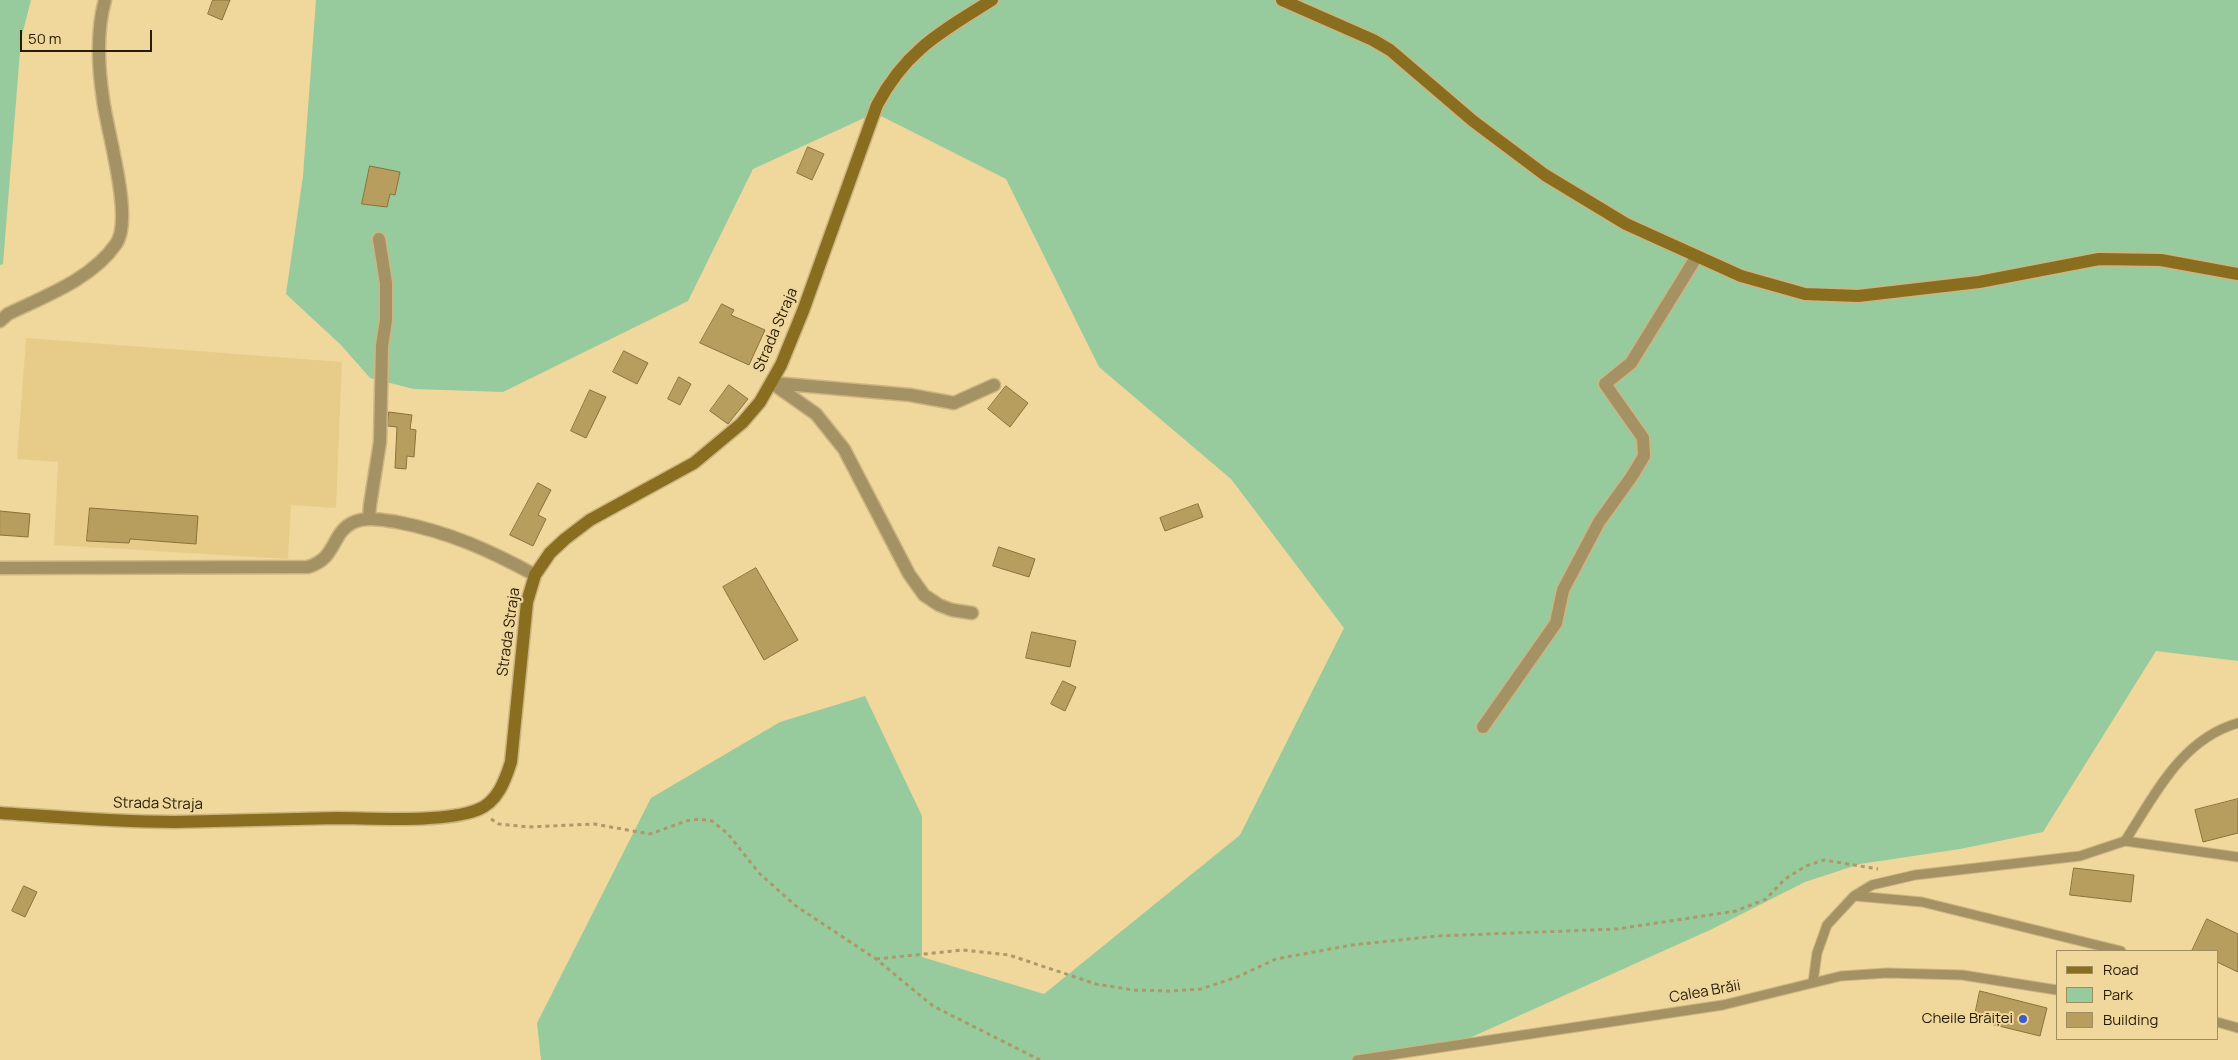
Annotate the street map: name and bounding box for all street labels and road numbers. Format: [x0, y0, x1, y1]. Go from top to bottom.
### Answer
street label: Strada Straja [750, 285, 802, 375]
street label: Strada Straja [494, 586, 524, 678]
street label: Strada Straja [113, 794, 203, 814]
street label: Calea Brăii [1668, 977, 1742, 1007]

